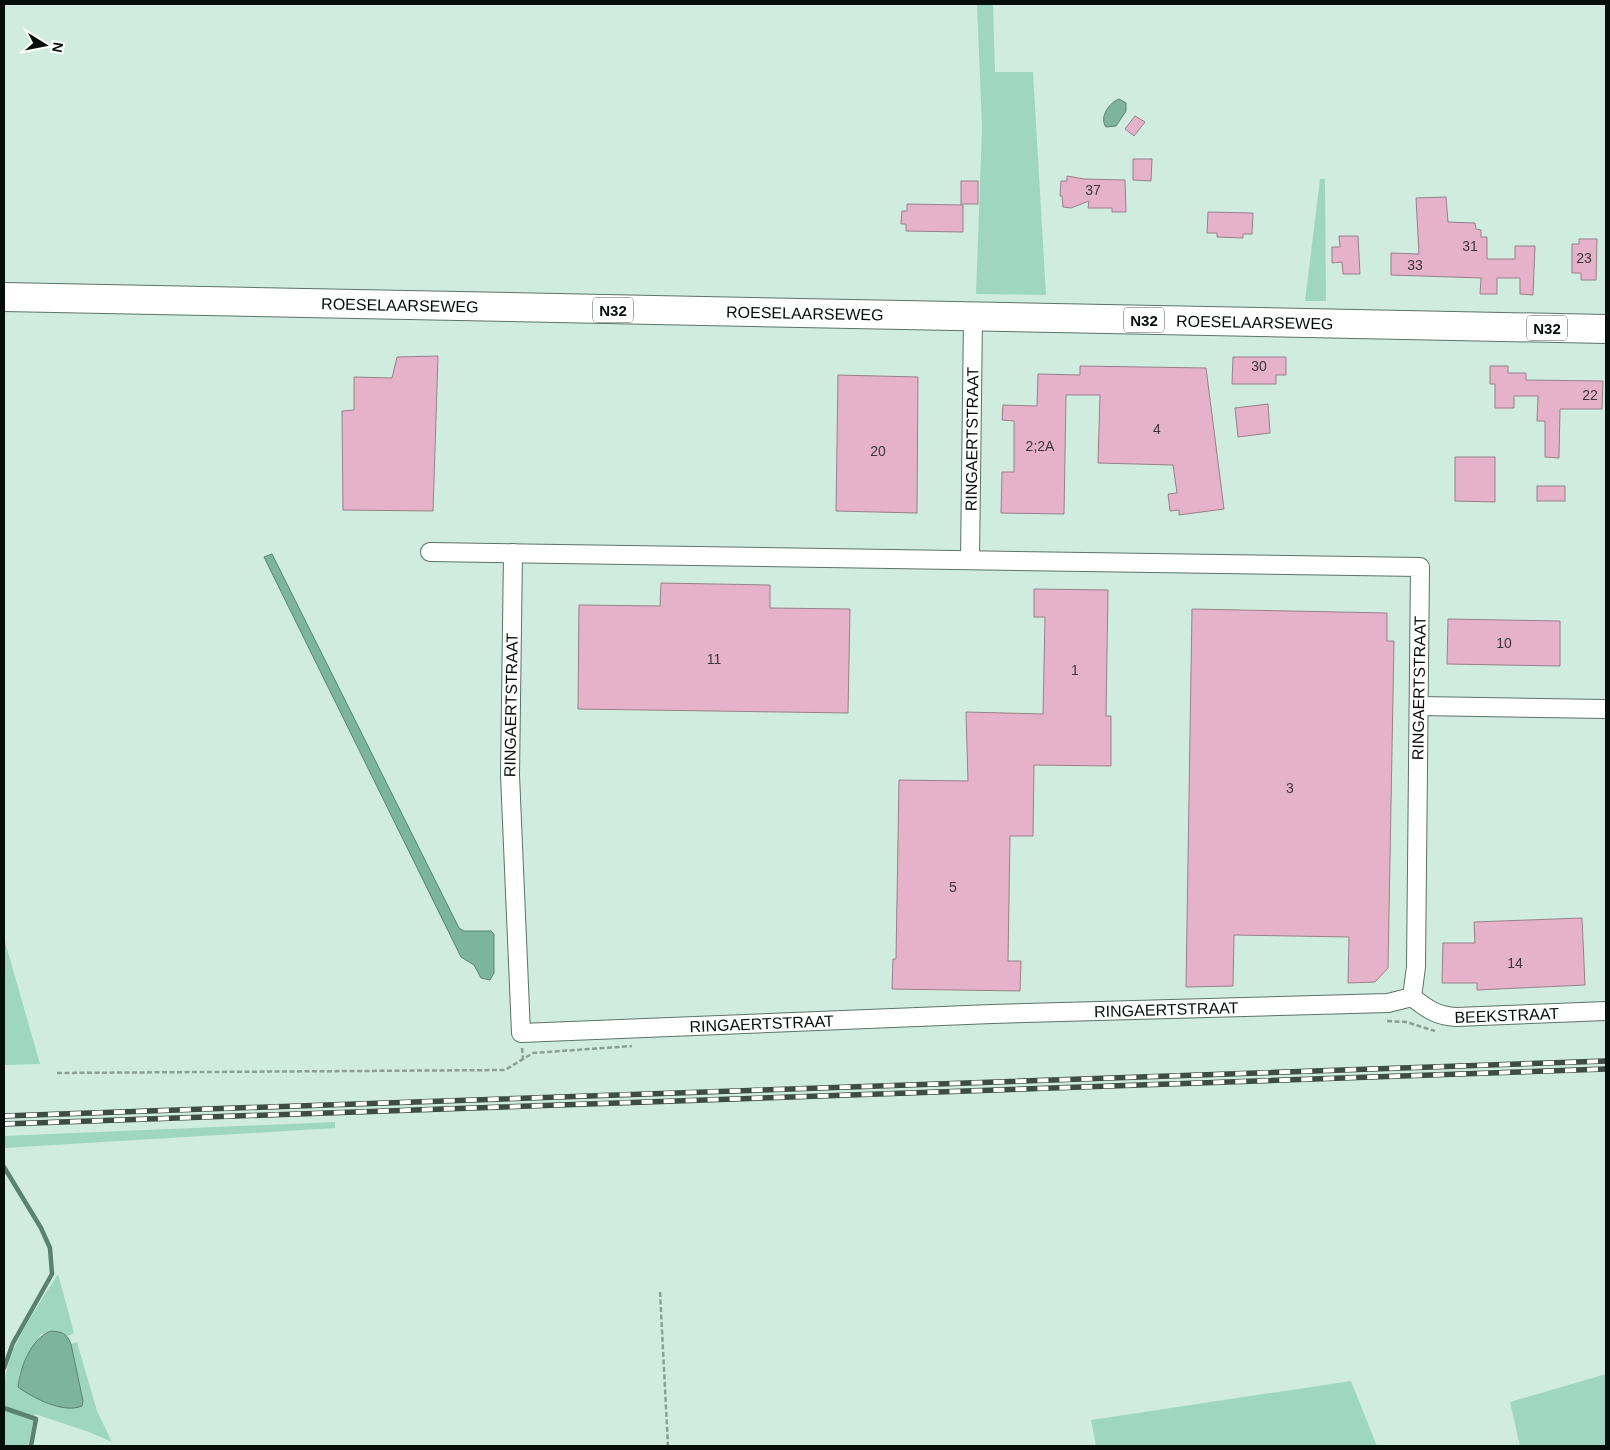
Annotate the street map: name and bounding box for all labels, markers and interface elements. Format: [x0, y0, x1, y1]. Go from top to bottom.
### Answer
north arrow [20, 20, 70, 70]
text: N [49, 41, 67, 54]
house number: 37 [1085, 182, 1101, 198]
house number: 31 [1462, 238, 1478, 254]
house number: 23 [1576, 250, 1592, 266]
house number: 33 [1407, 257, 1423, 273]
street label: ROESELAARSEWEG [321, 295, 479, 315]
road number: N32 [593, 298, 633, 322]
street label: ROESELAARSEWEG [726, 303, 884, 323]
road number: N32 [1124, 308, 1164, 332]
street label: ROESELAARSEWEG [1176, 312, 1334, 332]
road number: N32 [1527, 316, 1567, 340]
house number: 30 [1251, 358, 1267, 374]
street label: RINGAERTSTRAAT [962, 367, 981, 511]
house number: 22 [1582, 387, 1598, 403]
house number: 4 [1153, 421, 1161, 437]
house number: 2;2A [1026, 438, 1055, 454]
house number: 20 [870, 443, 886, 459]
street label: RINGAERTSTRAAT [1409, 615, 1429, 760]
street label: RINGAERTSTRAAT [501, 632, 521, 777]
house number: 10 [1496, 635, 1512, 651]
house number: 11 [707, 651, 721, 667]
house number: 1 [1071, 662, 1079, 678]
house number: 3 [1286, 780, 1294, 796]
house number: 5 [949, 879, 957, 895]
house number: 14 [1507, 955, 1523, 971]
street label: RINGAERTSTRAAT [1094, 999, 1239, 1020]
street label: BEEKSTRAAT [1454, 1004, 1560, 1026]
street label: RINGAERTSTRAAT [689, 1012, 834, 1035]

